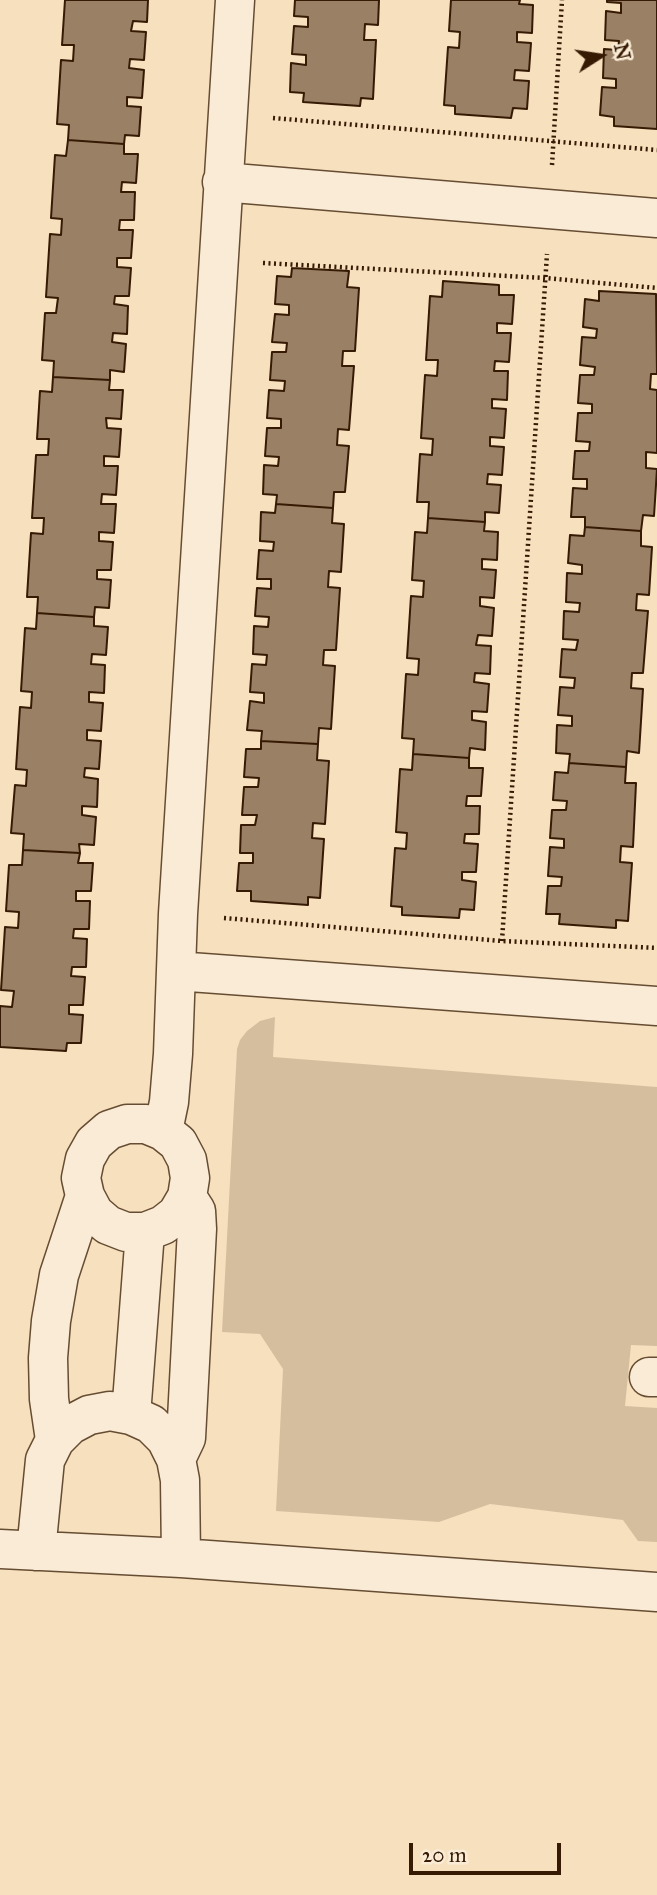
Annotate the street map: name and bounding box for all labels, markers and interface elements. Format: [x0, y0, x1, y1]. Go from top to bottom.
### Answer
north arrow [566, 21, 636, 91]
text: N [609, 41, 635, 62]
scale bar [412, 1828, 564, 1872]
text: 20 m [422, 1842, 467, 1868]

